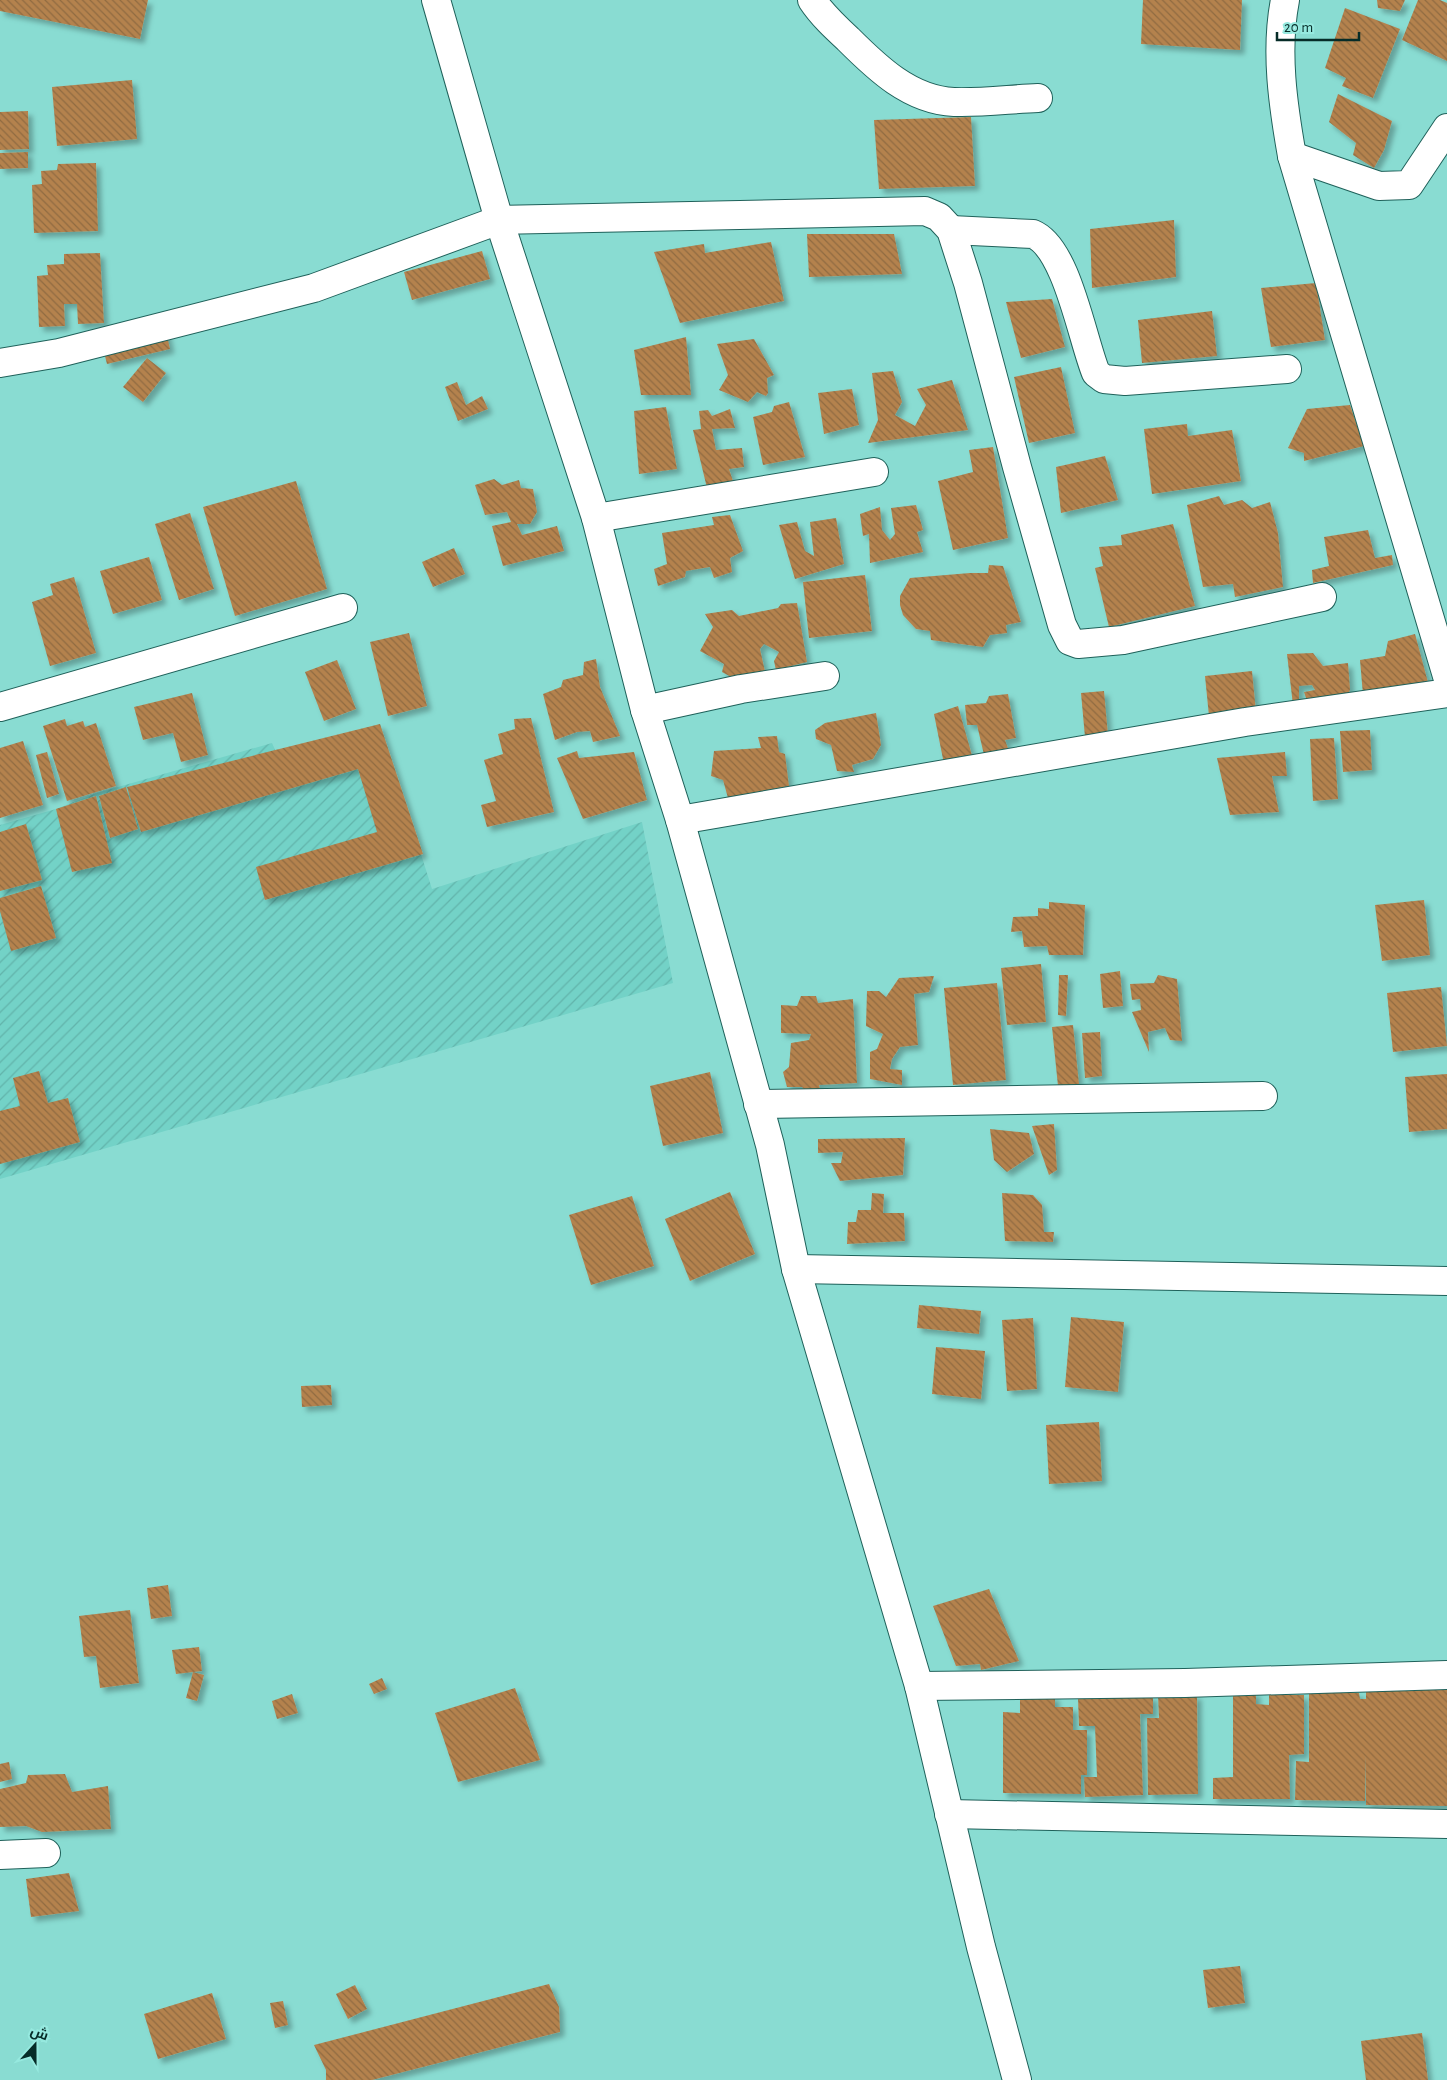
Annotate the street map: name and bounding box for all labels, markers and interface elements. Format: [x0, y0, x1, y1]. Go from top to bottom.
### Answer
scale bar [1277, 10, 1360, 42]
text: 20 m [1284, 20, 1313, 35]
north arrow [10, 2020, 60, 2070]
text: ش [28, 2022, 51, 2044]

